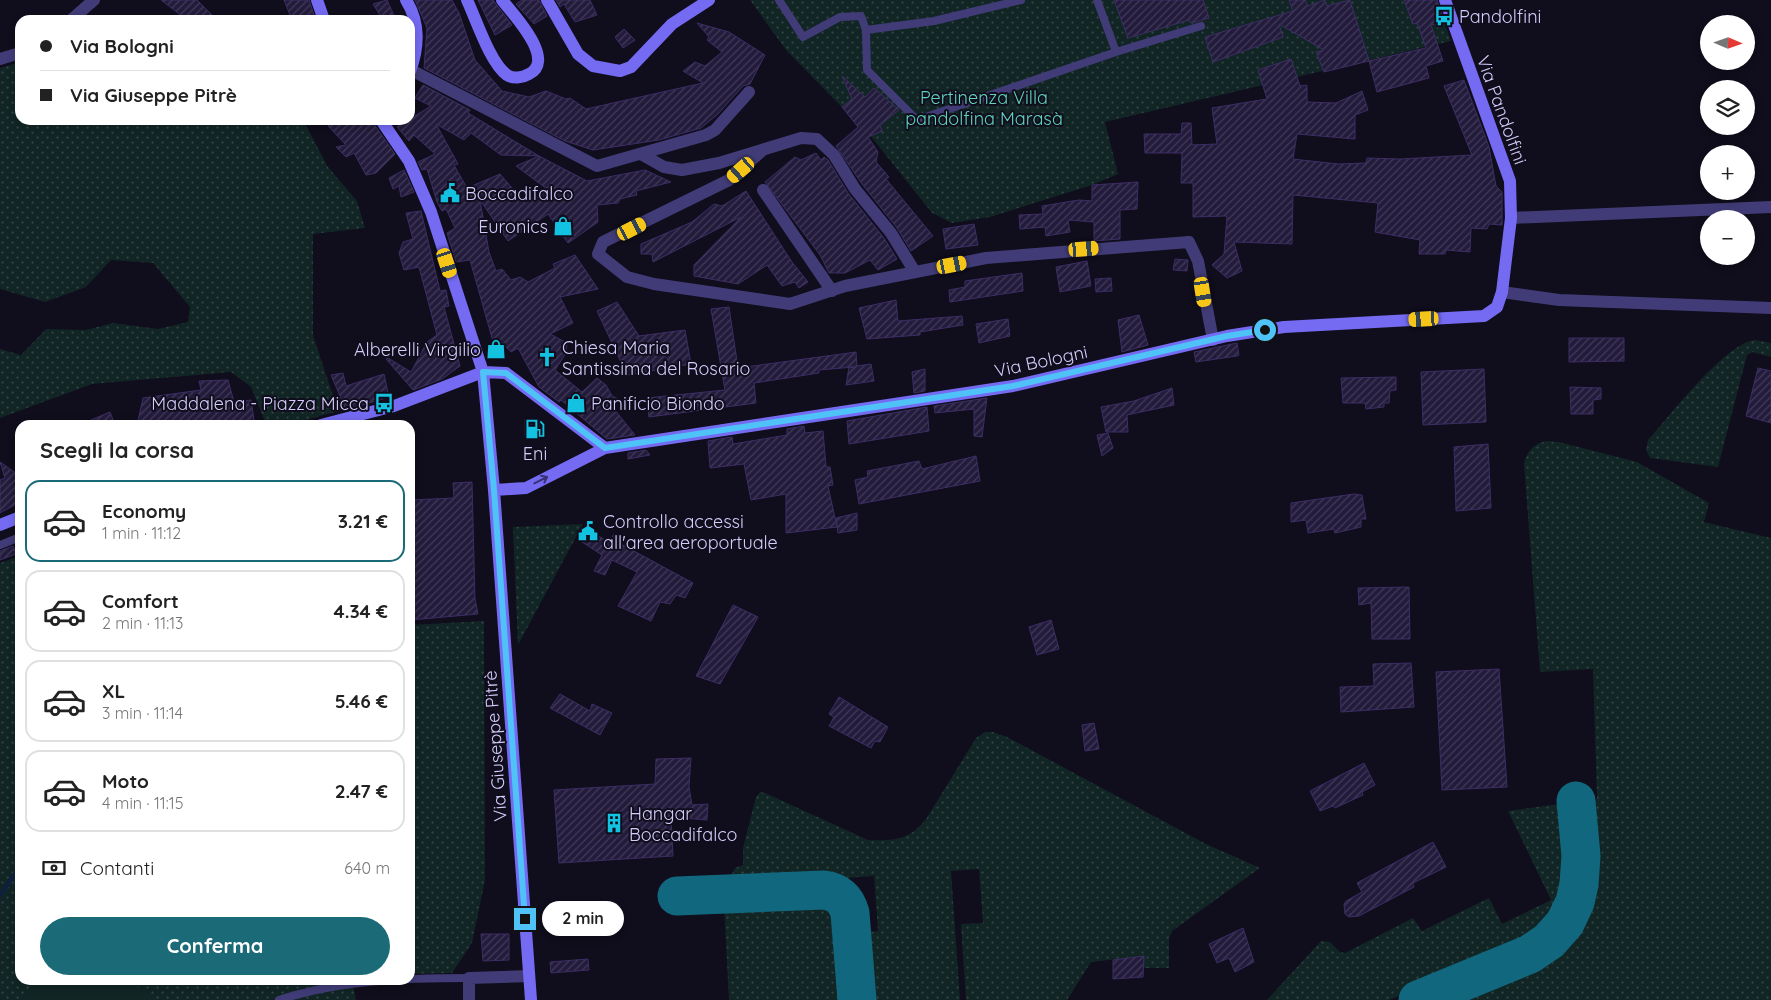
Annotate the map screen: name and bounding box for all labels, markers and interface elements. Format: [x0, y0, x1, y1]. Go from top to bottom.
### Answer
bus stop icon: Pandolfini [1433, 5, 1455, 27]
place label: Pandolfini [1459, 5, 1541, 28]
north arrow [1700, 15, 1755, 70]
map controls [1700, 15, 1755, 265]
text: Via Bologni [70, 34, 174, 58]
street label: Via Pandolfini [1472, 52, 1532, 168]
button: layers [1700, 80, 1755, 135]
text: Via Giuseppe Pitrè [70, 83, 237, 107]
park label: Pertinenza Villa pandolfina Marasà [905, 86, 1063, 130]
button: + [1700, 145, 1755, 200]
car [724, 154, 757, 186]
public building icon: Boccadifalco [439, 182, 461, 204]
place label: Boccadifalco [465, 182, 573, 205]
button: − [1700, 210, 1755, 265]
place label: Euronics [478, 215, 548, 238]
shop icon: Euronics [552, 215, 574, 237]
car [615, 216, 648, 242]
car [1068, 240, 1099, 258]
car [435, 246, 458, 280]
car [935, 255, 968, 275]
car [1193, 276, 1212, 308]
car [1408, 311, 1439, 327]
route start [1254, 319, 1276, 341]
place label: Chiesa Maria Santissima del Rosario [562, 336, 750, 380]
place label: Alberelli Virgilio [354, 338, 481, 361]
shop icon: Alberelli Virgilio [485, 338, 507, 360]
street label: Via Bologni [992, 340, 1090, 382]
church icon: Chiesa Maria Santissima del Rosario [536, 346, 558, 368]
place label: Maddalena - Piazza Micca [151, 392, 369, 415]
bus stop icon: Maddalena - Piazza Micca [373, 392, 395, 414]
shop icon: Panificio Biondo [565, 392, 587, 414]
place label: Panificio Biondo [591, 392, 725, 415]
fuel station icon: Eni [524, 418, 546, 440]
text: Scegli la corsa [40, 436, 194, 464]
place label: Eni [523, 442, 547, 465]
one-way arrow [533, 475, 548, 484]
icon: car [42, 499, 87, 544]
text: Economy [102, 499, 186, 523]
text: 3.21 € [338, 509, 388, 533]
place label: Controllo accessi all'area aeroportuale [603, 510, 778, 554]
public building icon: Controllo accessi all'area aeroportuale [577, 520, 599, 542]
text: 1 min · 11:12 [102, 523, 181, 543]
icon: car [42, 589, 87, 634]
text: Comfort [102, 589, 179, 613]
text: 4.34 € [333, 599, 388, 623]
text: 2 min · 11:13 [102, 613, 184, 633]
street label: Via Giuseppe Pitrè [478, 670, 512, 822]
icon: car [42, 679, 87, 724]
text: XL [102, 679, 125, 703]
text: 5.46 € [335, 689, 388, 713]
text: 3 min · 11:14 [102, 703, 183, 723]
icon: car [42, 769, 87, 814]
text: Moto [102, 769, 149, 793]
text: 2.47 € [335, 779, 388, 803]
text: 4 min · 11:15 [102, 793, 183, 813]
place label: Hangar Boccadifalco [629, 802, 737, 846]
building icon: Hangar Boccadifalco [603, 812, 625, 834]
icon: cash [40, 854, 68, 882]
text: Contanti [80, 856, 154, 880]
text: 640 m [344, 858, 390, 878]
callout: 2 min [542, 902, 625, 936]
route end [514, 908, 536, 930]
text: 2 min [562, 908, 604, 928]
button: Conferma [40, 917, 390, 975]

